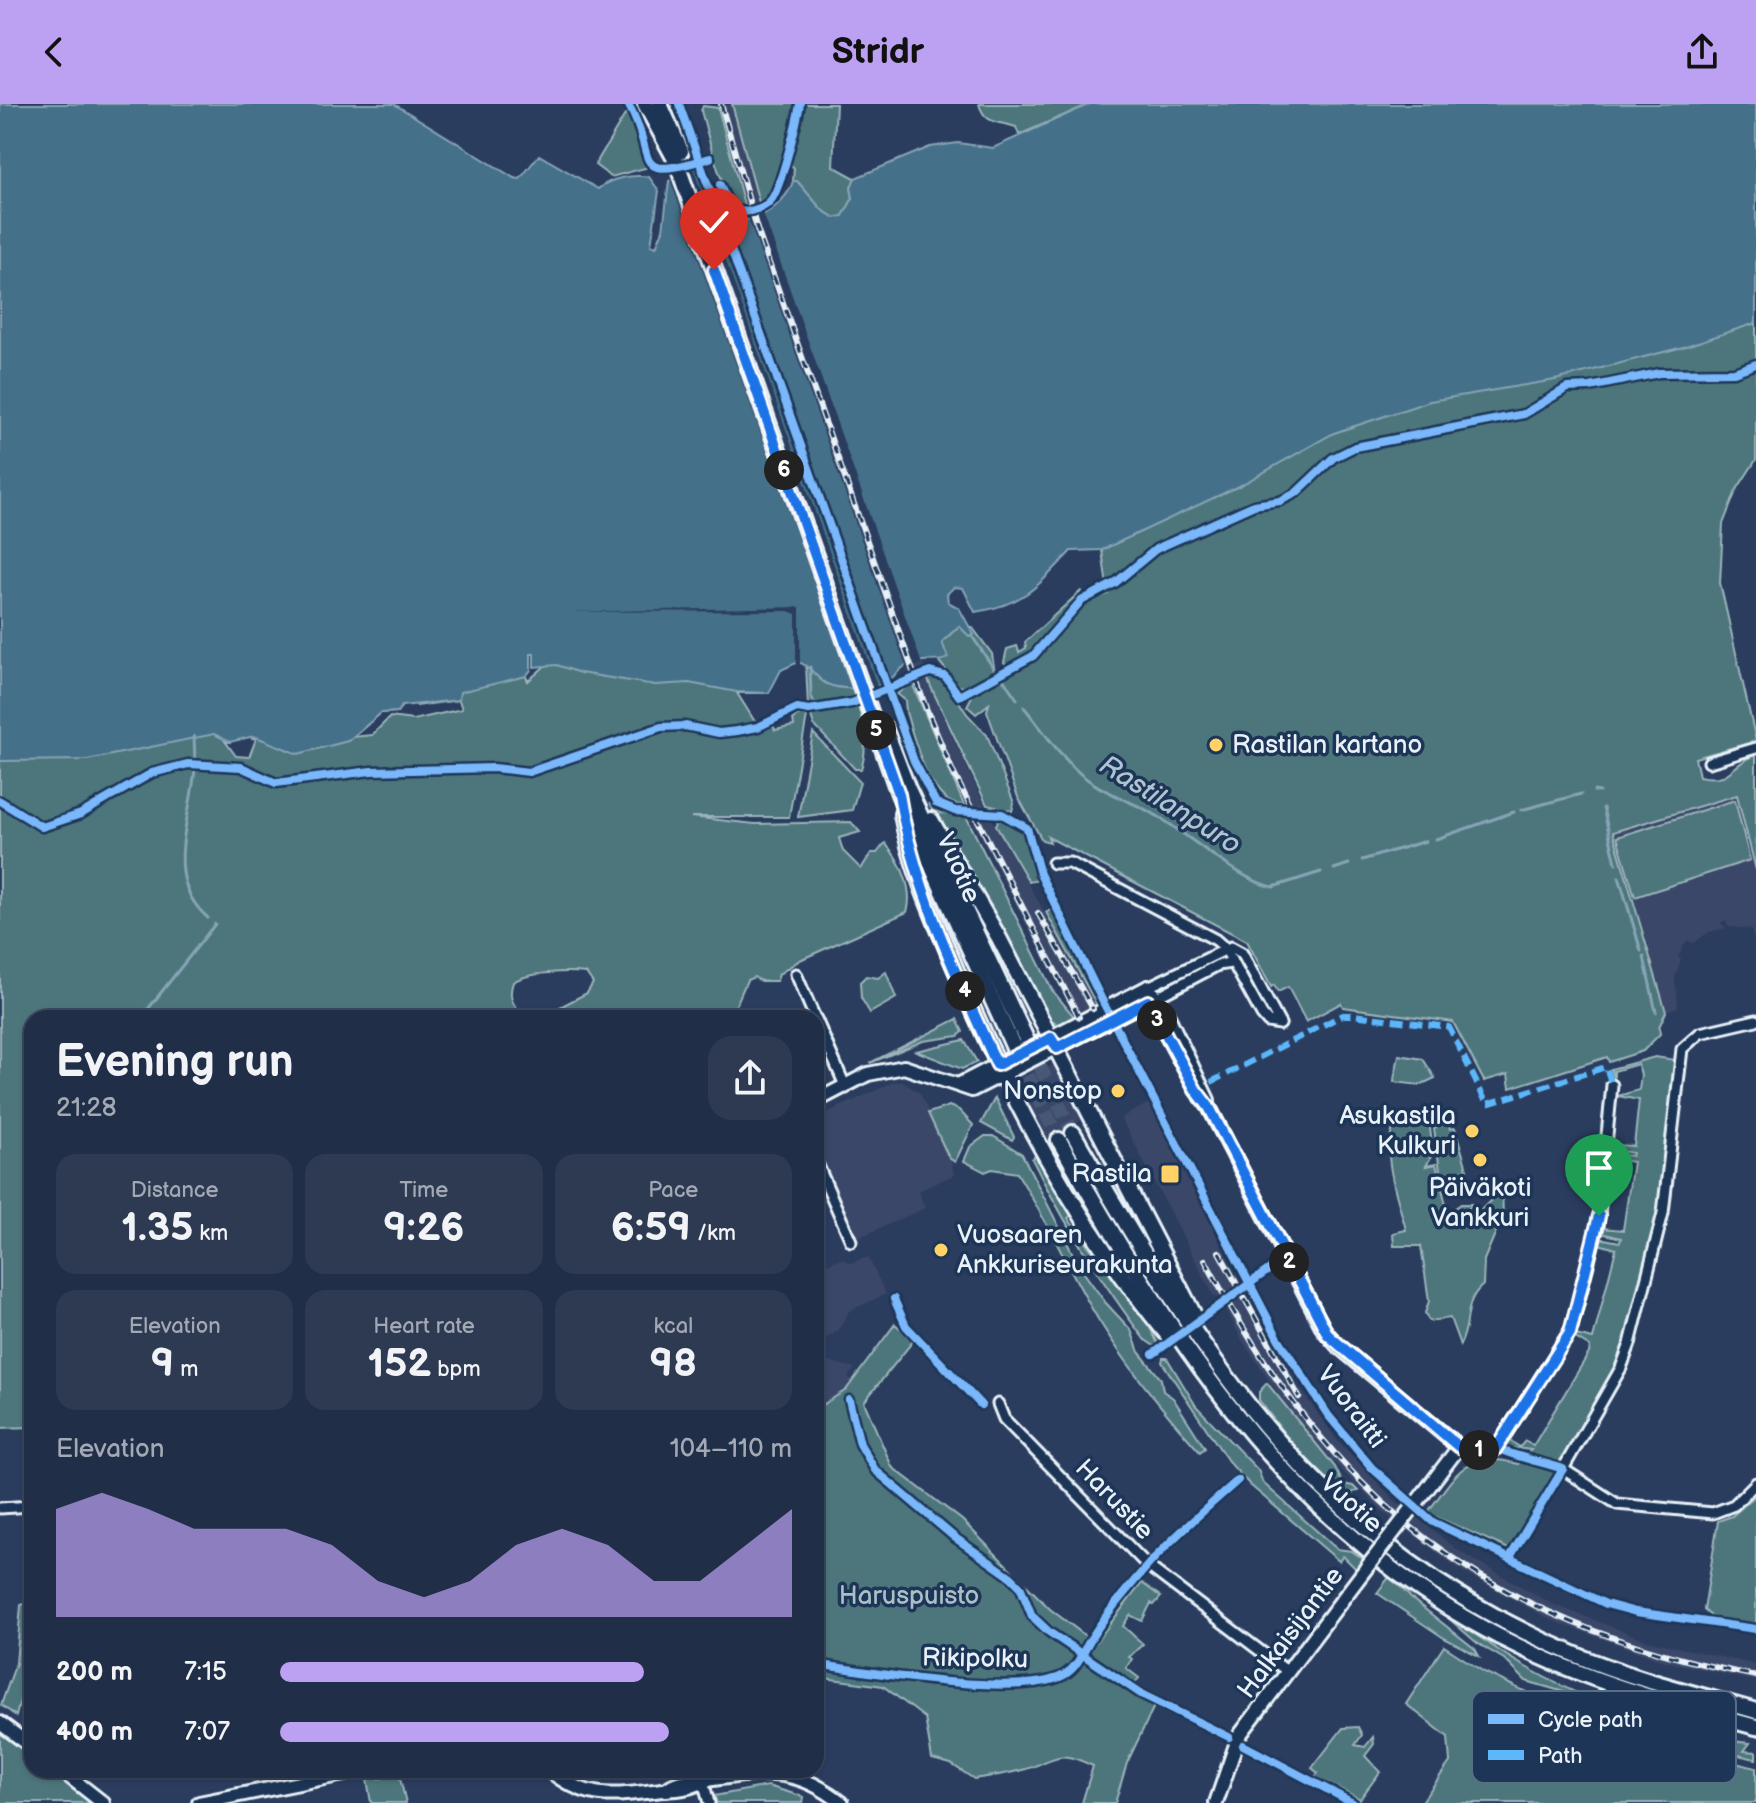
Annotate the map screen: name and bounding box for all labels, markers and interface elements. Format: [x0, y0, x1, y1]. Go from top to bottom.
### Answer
icon: back [32, 30, 76, 74]
icon: share [1680, 30, 1724, 74]
text: Stridr [832, 31, 924, 74]
pin [680, 188, 748, 270]
icon: check [692, 200, 736, 244]
pin: 6 [764, 450, 804, 490]
text: 6 [777, 456, 791, 483]
pin: 5 [856, 710, 896, 750]
text: 5 [870, 716, 882, 743]
place label: Rastilan kartano [1232, 730, 1422, 761]
marker: Rastilan kartano [1207, 736, 1225, 754]
water label: Rastilanpuro [1093, 749, 1247, 861]
street label: Vuotie [929, 828, 987, 908]
pin: 4 [945, 971, 985, 1011]
text: 4 [959, 977, 971, 1004]
pin: 3 [1137, 1000, 1177, 1040]
text: 3 [1151, 1006, 1163, 1033]
text: Evening run [56, 1036, 293, 1089]
button: share [708, 1036, 792, 1120]
place label: Nonstop [1003, 1076, 1102, 1107]
marker: Nonstop [1109, 1082, 1127, 1100]
text: 21:28 [56, 1093, 117, 1124]
place label: Asukastila Kulkuri [1339, 1101, 1456, 1162]
marker: Asukastila Kulkuri [1463, 1122, 1481, 1140]
pin [1565, 1134, 1633, 1216]
icon: arrive [1577, 1146, 1621, 1190]
marker: Päiväkoti Vankkuri [1471, 1151, 1489, 1169]
place label: Rastila [1072, 1159, 1152, 1190]
marker: Rastila [1159, 1163, 1181, 1185]
place label: Päiväkoti Vankkuri [1429, 1173, 1531, 1234]
text: Distance [131, 1177, 219, 1204]
text: Time [400, 1177, 448, 1204]
text: Pace [648, 1177, 698, 1204]
text: 1.35 [121, 1204, 193, 1252]
text: 9:26 [383, 1204, 465, 1252]
text: 6:59 [611, 1204, 691, 1252]
text: km [193, 1220, 228, 1247]
text: /km [691, 1220, 736, 1247]
place label: Vuosaaren Ankkuriseurakunta [957, 1220, 1173, 1281]
marker: Vuosaaren Ankkuriseurakunta [932, 1241, 950, 1259]
pin: 2 [1269, 1242, 1309, 1282]
text: 2 [1282, 1248, 1296, 1275]
text: Elevation [129, 1313, 221, 1340]
text: Heart rate [373, 1313, 475, 1340]
text: kcal [654, 1313, 693, 1340]
text: 9 [151, 1340, 174, 1388]
text: 152 [367, 1340, 431, 1388]
text: 98 [650, 1340, 697, 1388]
text: m [174, 1356, 198, 1383]
text: bpm [431, 1356, 481, 1383]
street label: Vuoraitti [1310, 1359, 1392, 1455]
pin: 1 [1459, 1430, 1499, 1470]
text: Elevation [56, 1434, 164, 1465]
text: 104–110 m [670, 1434, 792, 1465]
text: 1 [1474, 1436, 1484, 1463]
street label: Harustie [1068, 1453, 1160, 1547]
street label: Vuotie [1313, 1468, 1389, 1540]
street label: Halkaisijantie [1231, 1561, 1351, 1705]
park label: Haruspuisto [839, 1581, 979, 1612]
street label: Rikipolku [922, 1643, 1028, 1675]
text: 200 m [56, 1657, 133, 1688]
text: 7:15 [184, 1657, 227, 1688]
legend [1472, 1691, 1736, 1783]
text: Cycle path [1538, 1707, 1643, 1734]
text: 400 m [56, 1717, 133, 1748]
text: 7:07 [184, 1717, 230, 1748]
text: Path [1538, 1743, 1582, 1770]

